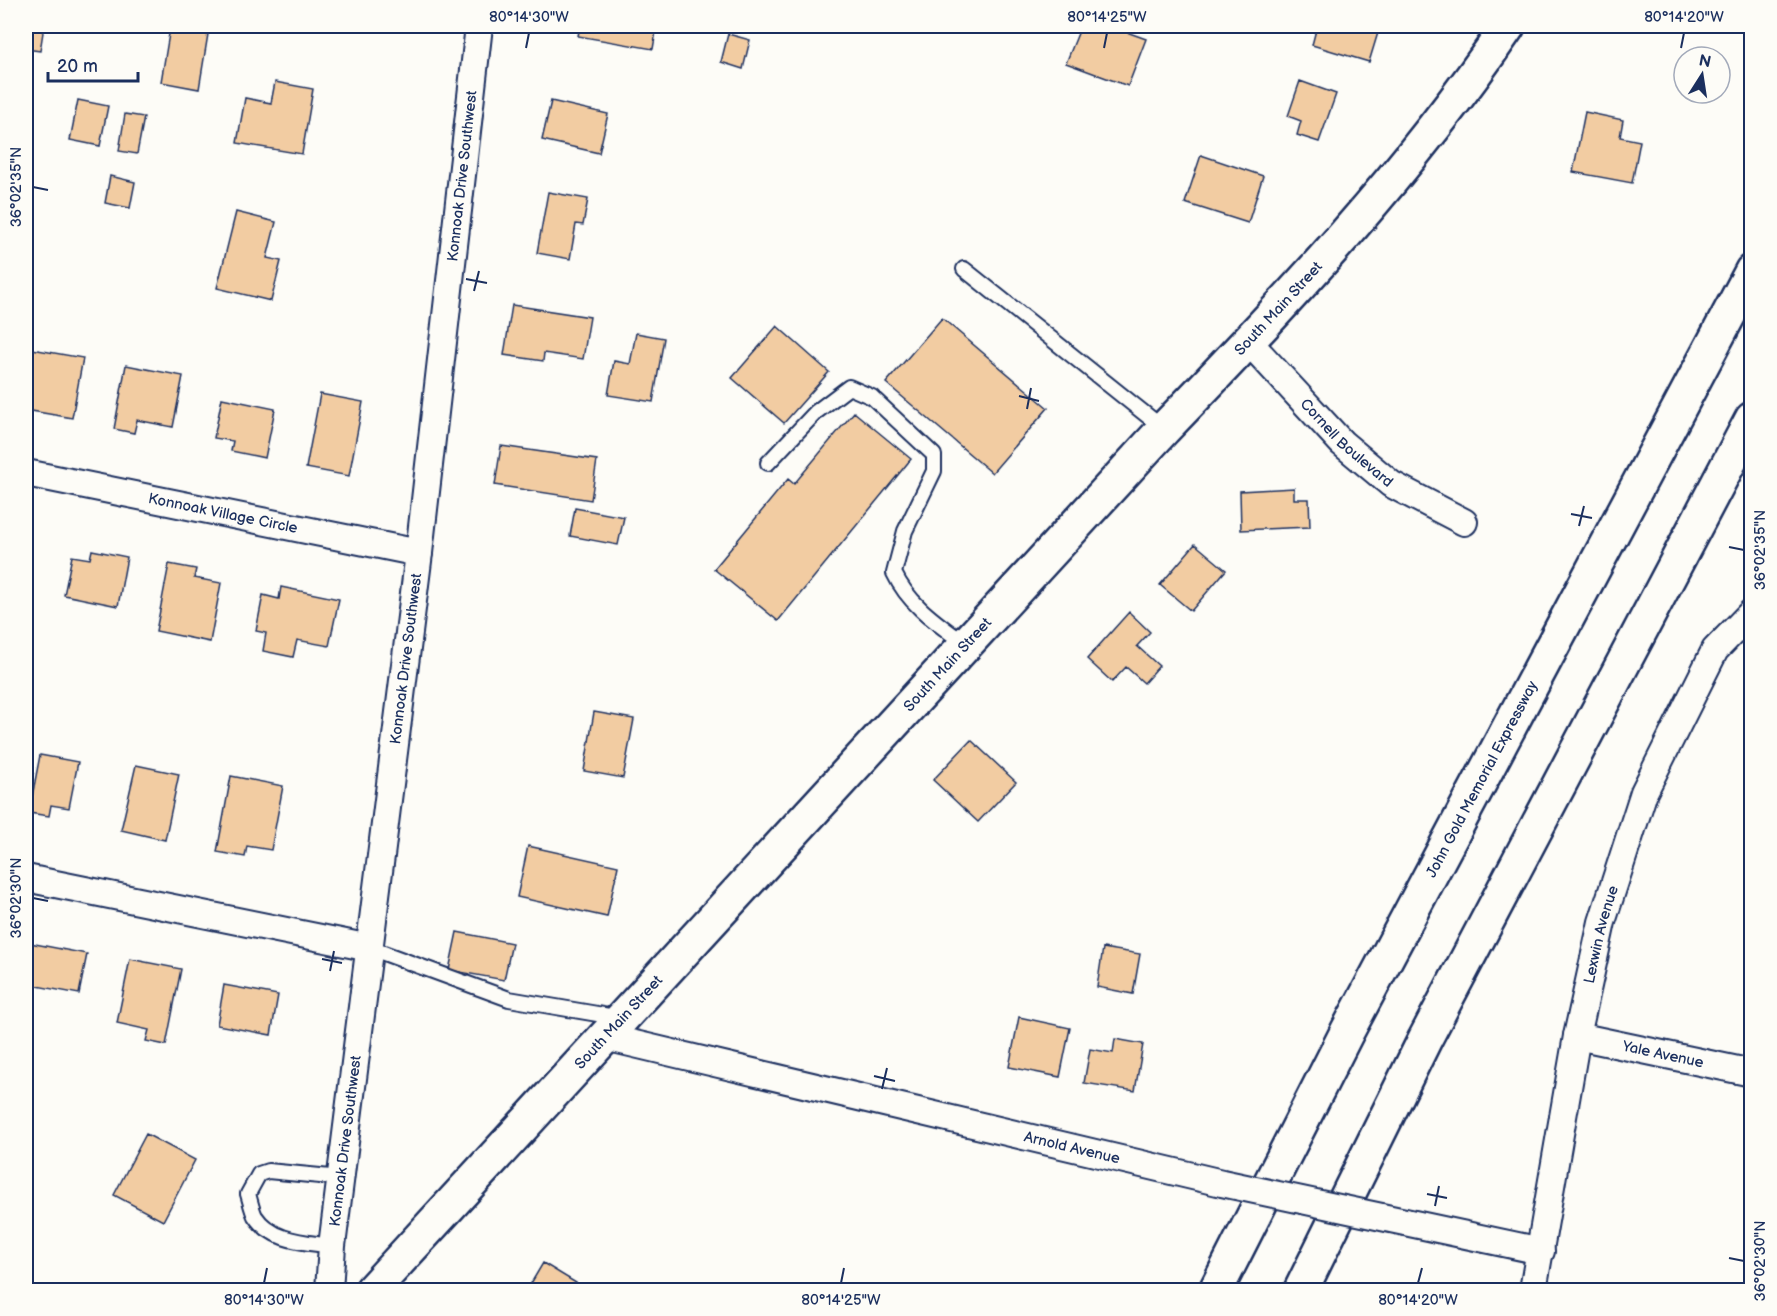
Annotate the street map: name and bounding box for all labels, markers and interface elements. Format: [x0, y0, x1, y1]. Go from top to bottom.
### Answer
text: 80°14'30"W [489, 8, 569, 27]
text: 80°14'25"W [1067, 8, 1147, 27]
text: 80°14'20"W [1644, 8, 1724, 27]
scale bar [48, 45, 138, 83]
north arrow [1672, 45, 1732, 105]
text: N [1697, 51, 1713, 72]
text: 20 m [57, 56, 98, 77]
street label: Konnoak Drive Southwest [443, 89, 482, 263]
text: 36°02'35"N [7, 147, 26, 227]
street label: South Main Street [1230, 257, 1327, 360]
street label: Cornell Boulevard [1296, 395, 1397, 492]
street label: Konnoak Village Circle [146, 489, 299, 538]
text: 36°02'35"N [1751, 510, 1770, 590]
street label: Konnoak Drive Southwest [386, 572, 426, 745]
street label: South Main Street [900, 613, 996, 716]
street label: John Gold Memorial Expressway [1422, 677, 1542, 881]
text: 36°02'30"N [7, 858, 26, 938]
street label: Lexwin Avenue [1580, 883, 1623, 985]
street label: South Main Street [571, 971, 667, 1073]
street label: Yale Avenue [1620, 1037, 1705, 1073]
street label: Konnoak Drive Southwest [326, 1054, 366, 1228]
street label: Arnold Avenue [1022, 1127, 1122, 1169]
text: 36°02'30"N [1751, 1221, 1770, 1301]
text: 80°14'30"W [224, 1291, 304, 1310]
text: 80°14'25"W [801, 1291, 881, 1310]
text: 80°14'20"W [1378, 1291, 1458, 1310]

